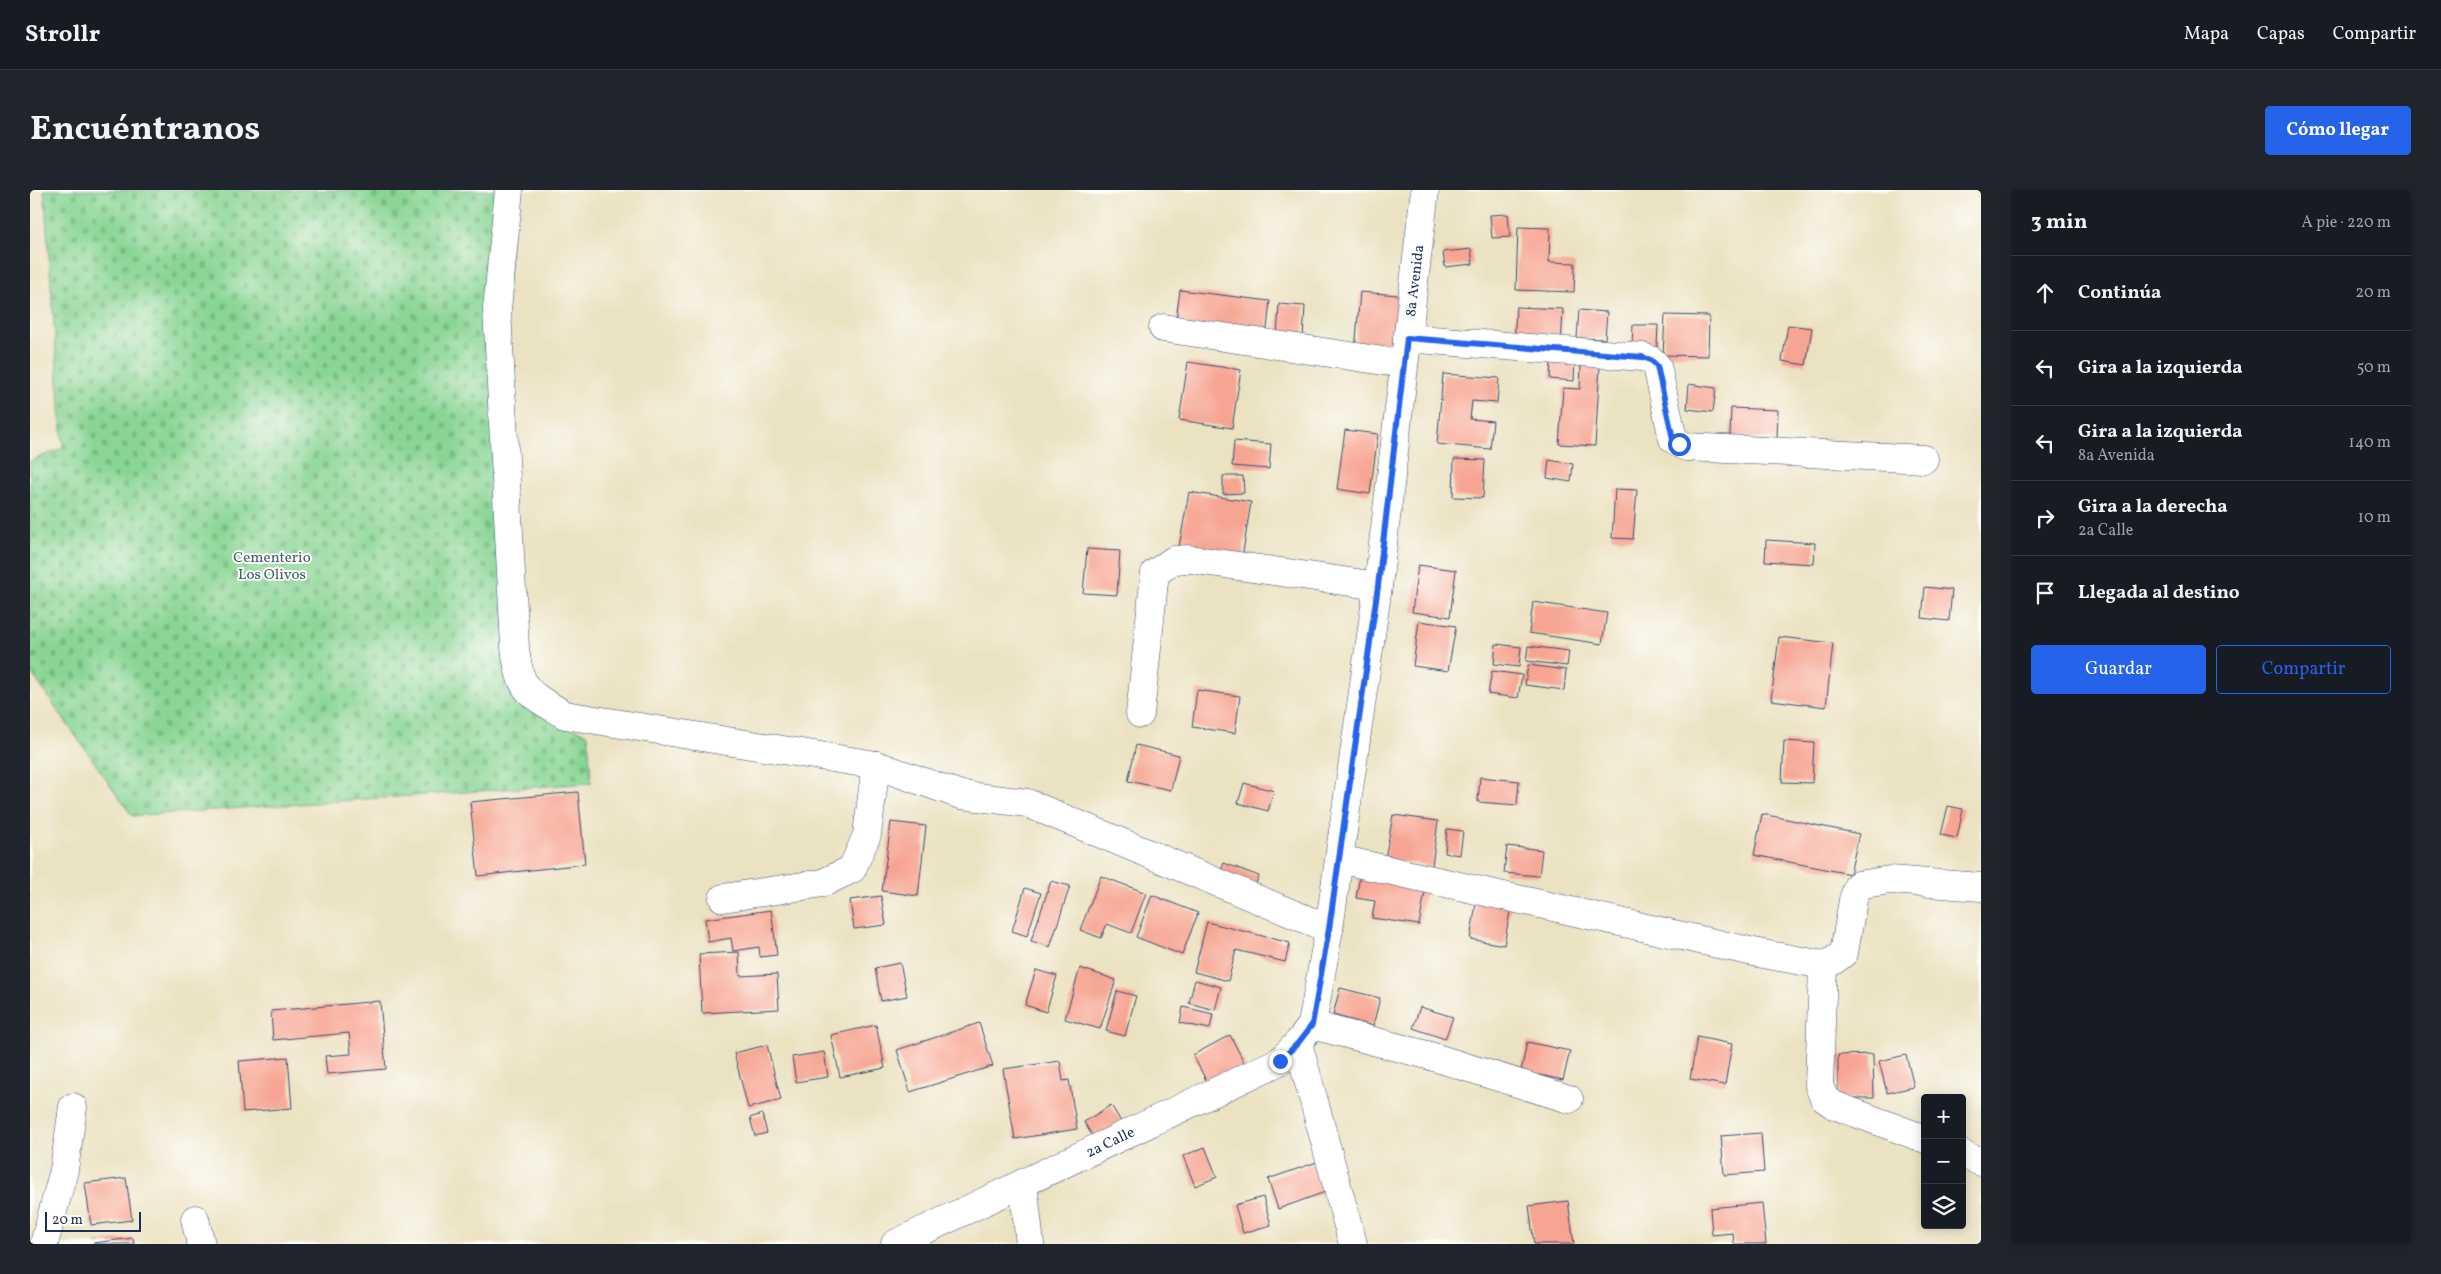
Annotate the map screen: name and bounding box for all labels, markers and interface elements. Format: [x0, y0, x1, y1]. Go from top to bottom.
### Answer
text: Strollr [25, 18, 100, 52]
text: Mapa [2184, 22, 2229, 47]
text: Capas [2257, 22, 2305, 47]
text: Compartir [2333, 22, 2416, 47]
text: Encuéntranos [30, 106, 260, 154]
button: Cómo llegar [2265, 106, 2411, 155]
text: 3 min [2031, 208, 2087, 237]
text: A pie · 220 m [2301, 212, 2391, 234]
street label: 8a Avenida [1401, 244, 1430, 318]
icon: ahead [2031, 279, 2059, 307]
text: Continúa [2078, 280, 2161, 306]
text: 20 m [2356, 282, 2391, 304]
icon: left [2031, 354, 2059, 382]
text: Gira a la izquierda [2078, 355, 2243, 381]
text: 50 m [2357, 357, 2391, 379]
text: Gira a la izquierda [2078, 419, 2243, 445]
icon: left [2031, 429, 2059, 457]
text: 140 m [2349, 432, 2391, 454]
route start [1668, 433, 1691, 456]
text: 8a Avenida [2078, 445, 2155, 467]
text: Gira a la derecha [2078, 494, 2228, 520]
icon: right [2031, 504, 2059, 532]
text: 10 m [2358, 507, 2391, 529]
text: 2a Calle [2078, 520, 2133, 542]
park label: Cementerio Los Olivos [233, 548, 311, 586]
icon: arrive [2031, 579, 2059, 607]
text: Llegada al destino [2078, 580, 2240, 606]
button: Guardar [2031, 645, 2206, 694]
button: Compartir [2216, 645, 2391, 694]
route end [1269, 1050, 1292, 1073]
map controls [1921, 1094, 1966, 1229]
button: + [1921, 1094, 1966, 1139]
street label: 2a Calle [1083, 1123, 1139, 1164]
button: − [1921, 1139, 1966, 1184]
button: layers [1921, 1184, 1966, 1229]
scale bar [45, 1209, 141, 1232]
text: 20 m [52, 1211, 83, 1230]

